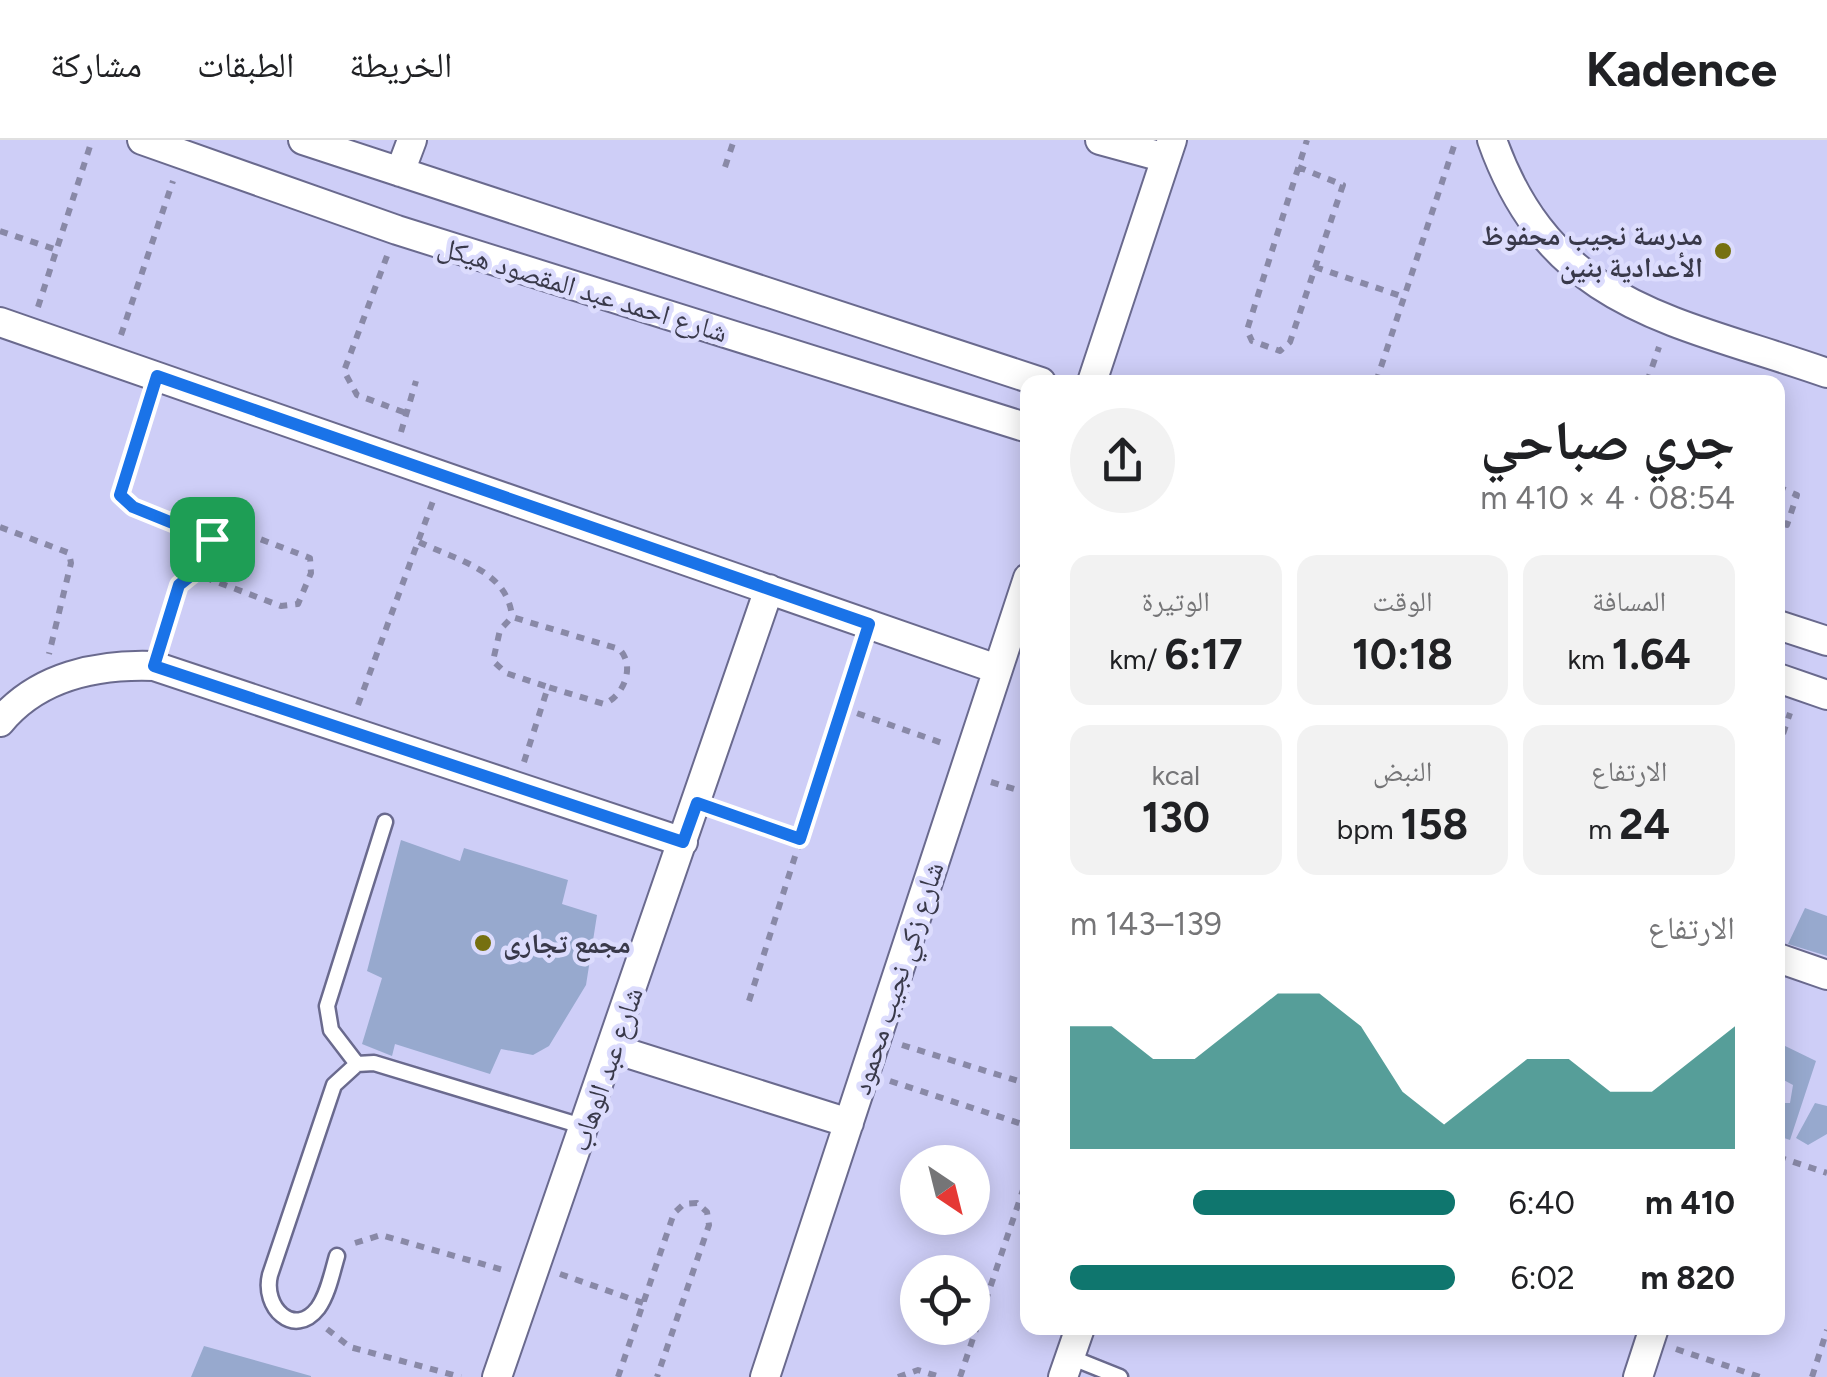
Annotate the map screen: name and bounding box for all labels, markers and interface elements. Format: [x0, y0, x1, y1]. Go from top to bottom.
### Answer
text: Kadence [1586, 40, 1777, 98]
text: مشاركة [50, 44, 142, 86]
text: الطبقات [197, 44, 294, 86]
text: الخريطة [349, 44, 452, 86]
place label: مدرسة نجيب محفوظ الأعدادية بنين [1482, 218, 1703, 285]
street label: شارع احمد عبد المقصود هيكل [434, 229, 732, 350]
marker: مدرسة نجيب محفوظ الأعدادية بنين [1712, 240, 1734, 262]
button: share [1070, 408, 1175, 513]
text: جري صباحي [1480, 408, 1735, 474]
text: 08:54 · 4 × 410 m [1480, 479, 1735, 517]
pin [170, 497, 255, 582]
icon: arrive [185, 512, 240, 567]
text: الوتيرة [1142, 584, 1210, 618]
text: الوقت [1372, 584, 1433, 618]
text: المسافة [1592, 584, 1666, 618]
text: 6:17 [1164, 629, 1242, 680]
text: 10:18 [1352, 629, 1453, 680]
text: 1.64 [1612, 629, 1691, 680]
text: /km [1109, 642, 1164, 676]
text: km [1567, 642, 1612, 676]
text: النبض [1373, 754, 1432, 788]
text: الارتفاع [1591, 754, 1667, 788]
text: kcal [1151, 758, 1200, 792]
text: 130 [1142, 792, 1210, 843]
text: 158 [1400, 799, 1468, 850]
text: 24 [1619, 799, 1670, 850]
text: bpm [1337, 812, 1400, 846]
text: m [1588, 812, 1619, 846]
street label: شارع زكي نجيب محمود [843, 857, 956, 1101]
text: 139–143 m [1070, 905, 1222, 943]
text: الارتفاع [1648, 909, 1735, 947]
place label: مجمع تجارى [503, 926, 631, 962]
marker: مجمع تجارى [472, 932, 494, 954]
street label: شارع عبد الوهاب [562, 982, 651, 1156]
north arrow [900, 1145, 990, 1235]
map controls [900, 1145, 990, 1345]
text: 6:40 [1508, 1184, 1575, 1222]
text: 410 m [1645, 1184, 1735, 1222]
button: locate [900, 1255, 990, 1345]
text: 6:02 [1510, 1259, 1575, 1297]
text: 820 m [1641, 1259, 1735, 1297]

